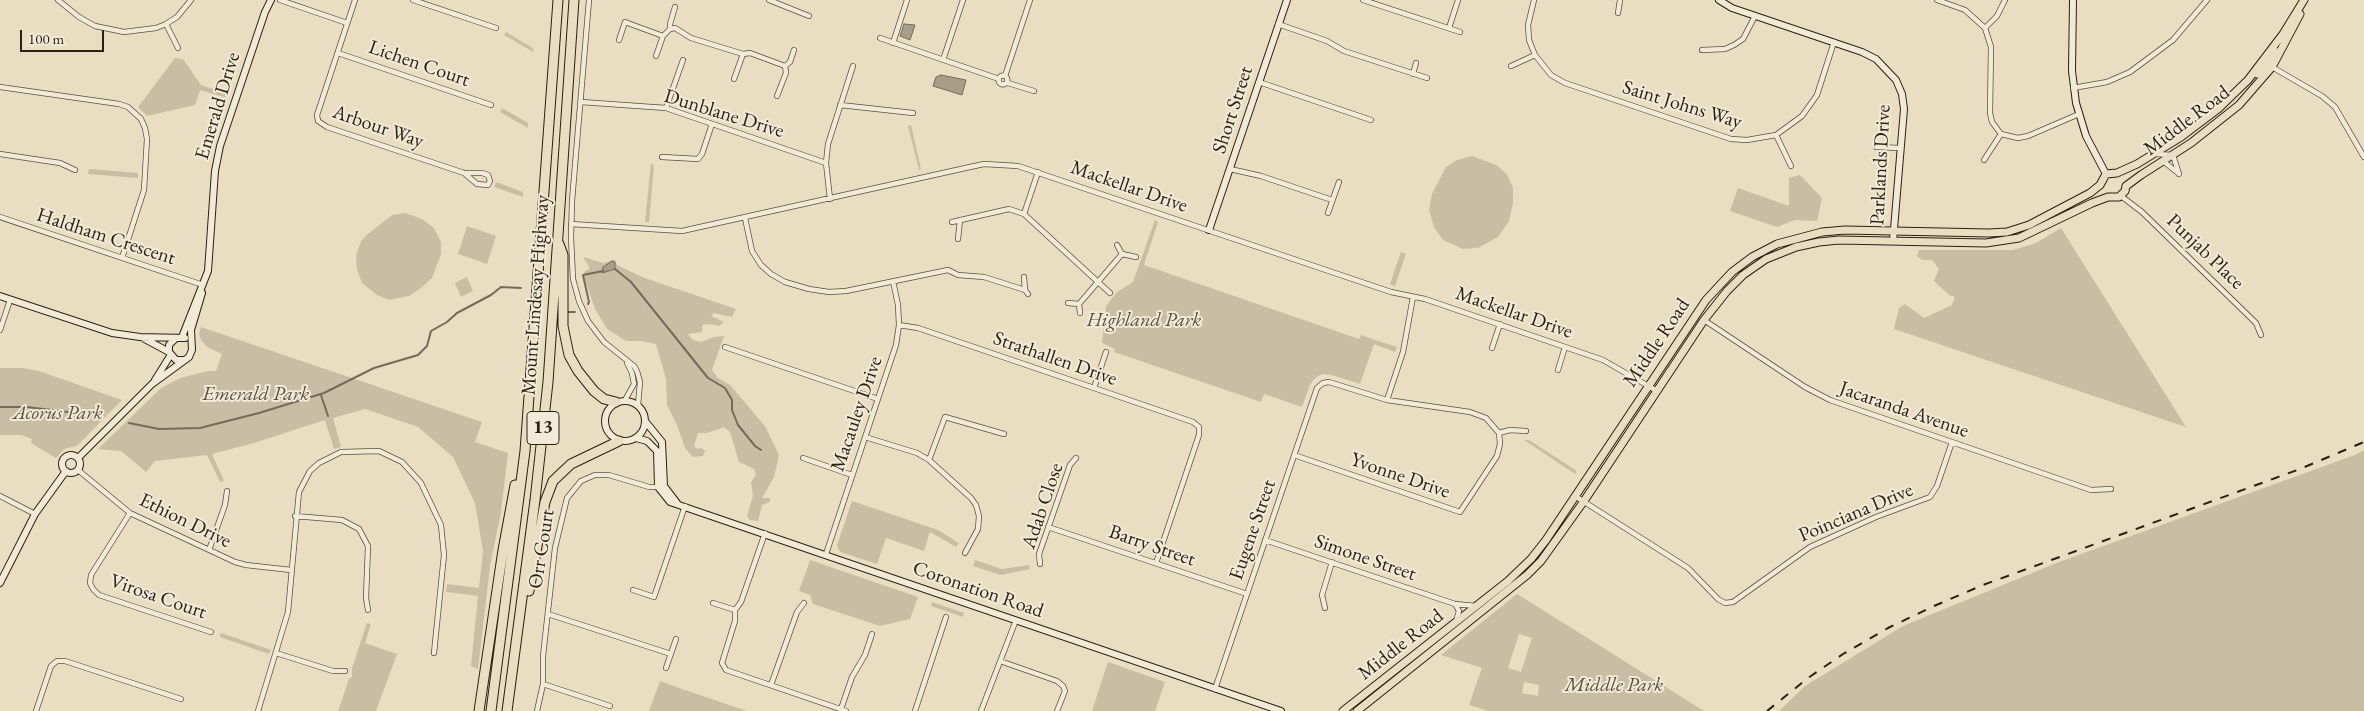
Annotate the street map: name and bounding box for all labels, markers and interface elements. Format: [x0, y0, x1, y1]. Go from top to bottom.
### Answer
scale bar [22, 20, 106, 52]
text: 100 m [28, 29, 64, 48]
street label: Lichen Court [365, 36, 473, 92]
street label: Emerald Drive [190, 49, 246, 163]
street label: Short Street [1208, 63, 1258, 157]
street label: Saint Johns Way [1619, 75, 1745, 135]
street label: Middle Road [2139, 81, 2235, 161]
street label: Dunblane Drive [661, 84, 787, 144]
street label: Arbour Way [329, 100, 427, 154]
street label: Parklands Drive [1866, 104, 1896, 226]
street label: Mackellar Drive [1067, 156, 1191, 218]
street label: Mount Lindesay Highway [517, 194, 555, 396]
street label: Haldham Crescent [34, 203, 178, 271]
street label: Punjab Place [2161, 209, 2249, 295]
street label: Mackellar Drive [1452, 282, 1576, 344]
street label: Middle Road [1619, 294, 1695, 392]
park label: Highland Park [1087, 309, 1201, 333]
street label: Strathallen Drive [990, 327, 1120, 391]
street label: Macauley Drive [826, 353, 888, 475]
street label: Jacaranda Avenue [1836, 377, 1972, 443]
park label: Emerald Park [203, 383, 309, 407]
park label: Acorus Park [13, 402, 103, 426]
road number: 13 [527, 412, 559, 444]
street label: Yvonne Drive [1347, 448, 1453, 504]
street label: Adab Close [1017, 460, 1069, 552]
street label: Eugene Street [1225, 477, 1281, 583]
street label: Poinciana Drive [1795, 478, 1917, 548]
street label: Ethion Drive [135, 488, 235, 554]
street label: Orr Court [524, 508, 560, 590]
street label: Barry Street [1106, 520, 1198, 572]
street label: Simone Street [1311, 529, 1419, 587]
street label: Coronation Road [909, 556, 1047, 624]
street label: Virosa Court [107, 569, 209, 625]
street label: Middle Road [1354, 604, 1448, 686]
park label: Middle Park [1565, 674, 1663, 698]

